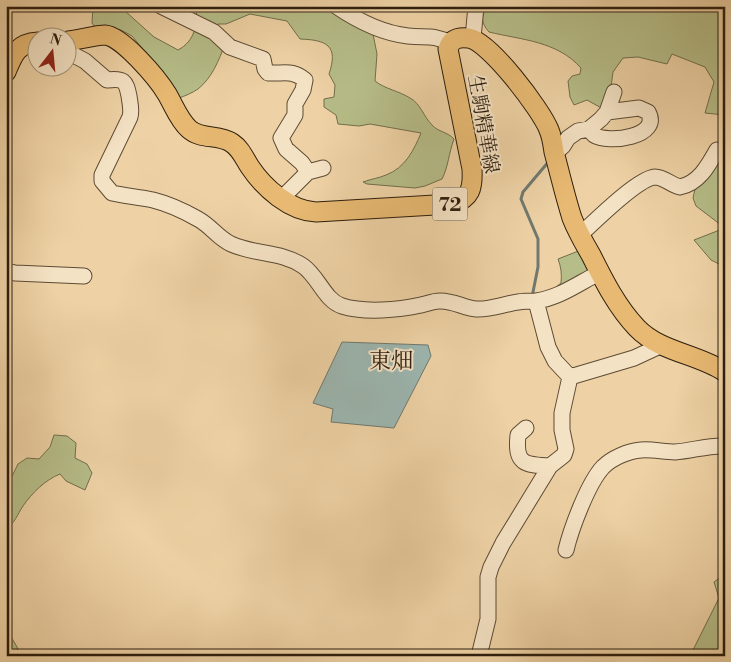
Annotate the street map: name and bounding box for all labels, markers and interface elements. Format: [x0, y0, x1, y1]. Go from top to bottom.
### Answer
north arrow [28, 28, 78, 78]
text: N [48, 30, 63, 51]
street label: 生駒精華線 [462, 73, 504, 176]
road number: 72 [432, 188, 468, 220]
district label: 東畑 [369, 348, 413, 375]

